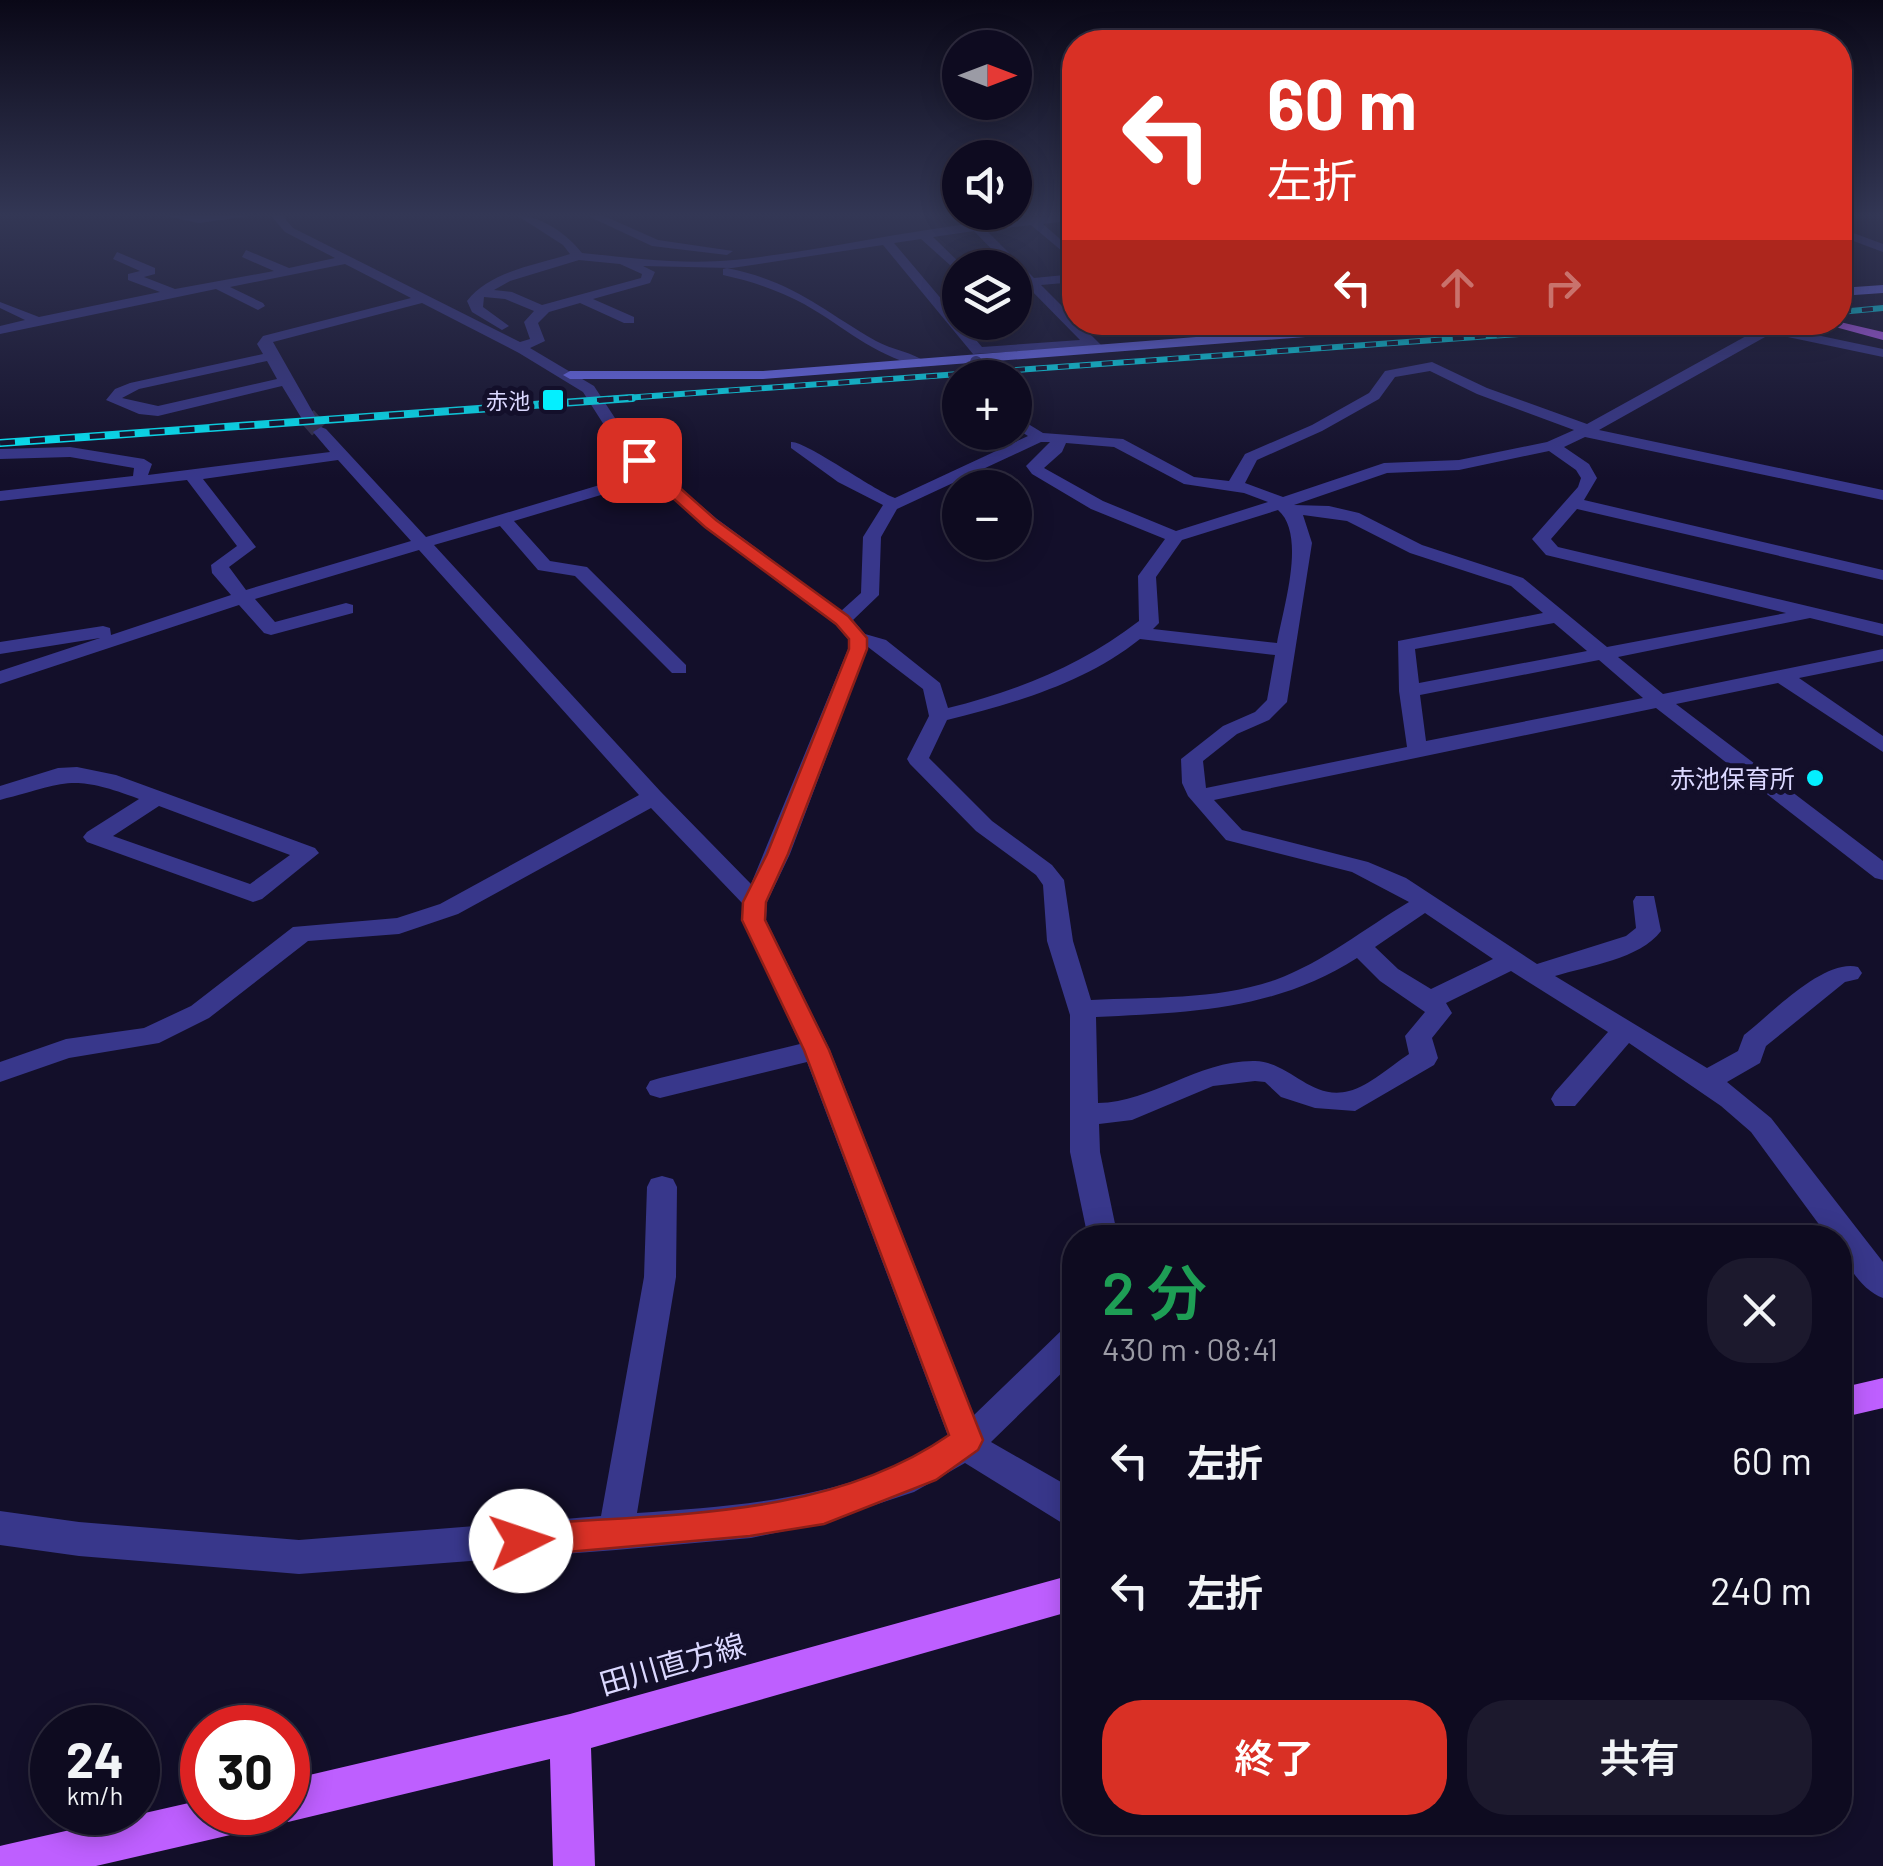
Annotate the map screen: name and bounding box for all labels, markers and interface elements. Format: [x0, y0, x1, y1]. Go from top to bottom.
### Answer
north arrow [942, 30, 1032, 120]
map controls [942, 30, 1032, 560]
text: 60 m [1267, 60, 1417, 144]
icon: left [1102, 70, 1232, 200]
button: sound [942, 140, 1032, 230]
text: 左折 [1267, 152, 1357, 206]
button: layers [942, 250, 1032, 340]
icon: left [1325, 260, 1380, 315]
icon: ahead [1430, 260, 1485, 315]
icon: right [1535, 260, 1590, 315]
button: + [942, 360, 1032, 450]
place label: 赤池 [486, 387, 530, 413]
marker: 赤池 [540, 387, 566, 413]
pin [597, 418, 682, 503]
icon: arrive [612, 433, 667, 488]
button: − [942, 470, 1032, 560]
place label: 赤池保育所 [1670, 763, 1795, 793]
marker: 赤池保育所 [1804, 767, 1826, 789]
text: 2 分 [1102, 1255, 1207, 1327]
button: close [1707, 1258, 1812, 1363]
text: 430 m · 08:41 [1102, 1329, 1278, 1367]
icon: left [1102, 1433, 1157, 1488]
text: 60 m [1732, 1437, 1812, 1483]
text: 左折 [1187, 1439, 1263, 1485]
position arrow [469, 1489, 573, 1593]
icon: left [1102, 1563, 1157, 1618]
text: 240 m [1710, 1567, 1812, 1613]
text: 左折 [1187, 1569, 1263, 1615]
street label: 田川直方線 [595, 1625, 749, 1701]
button: 終了 [1102, 1700, 1447, 1815]
button: 共有 [1467, 1700, 1812, 1815]
speed limit sign: 30 [180, 1705, 310, 1835]
text: 24 [66, 1728, 124, 1788]
text: km/h [67, 1780, 123, 1810]

